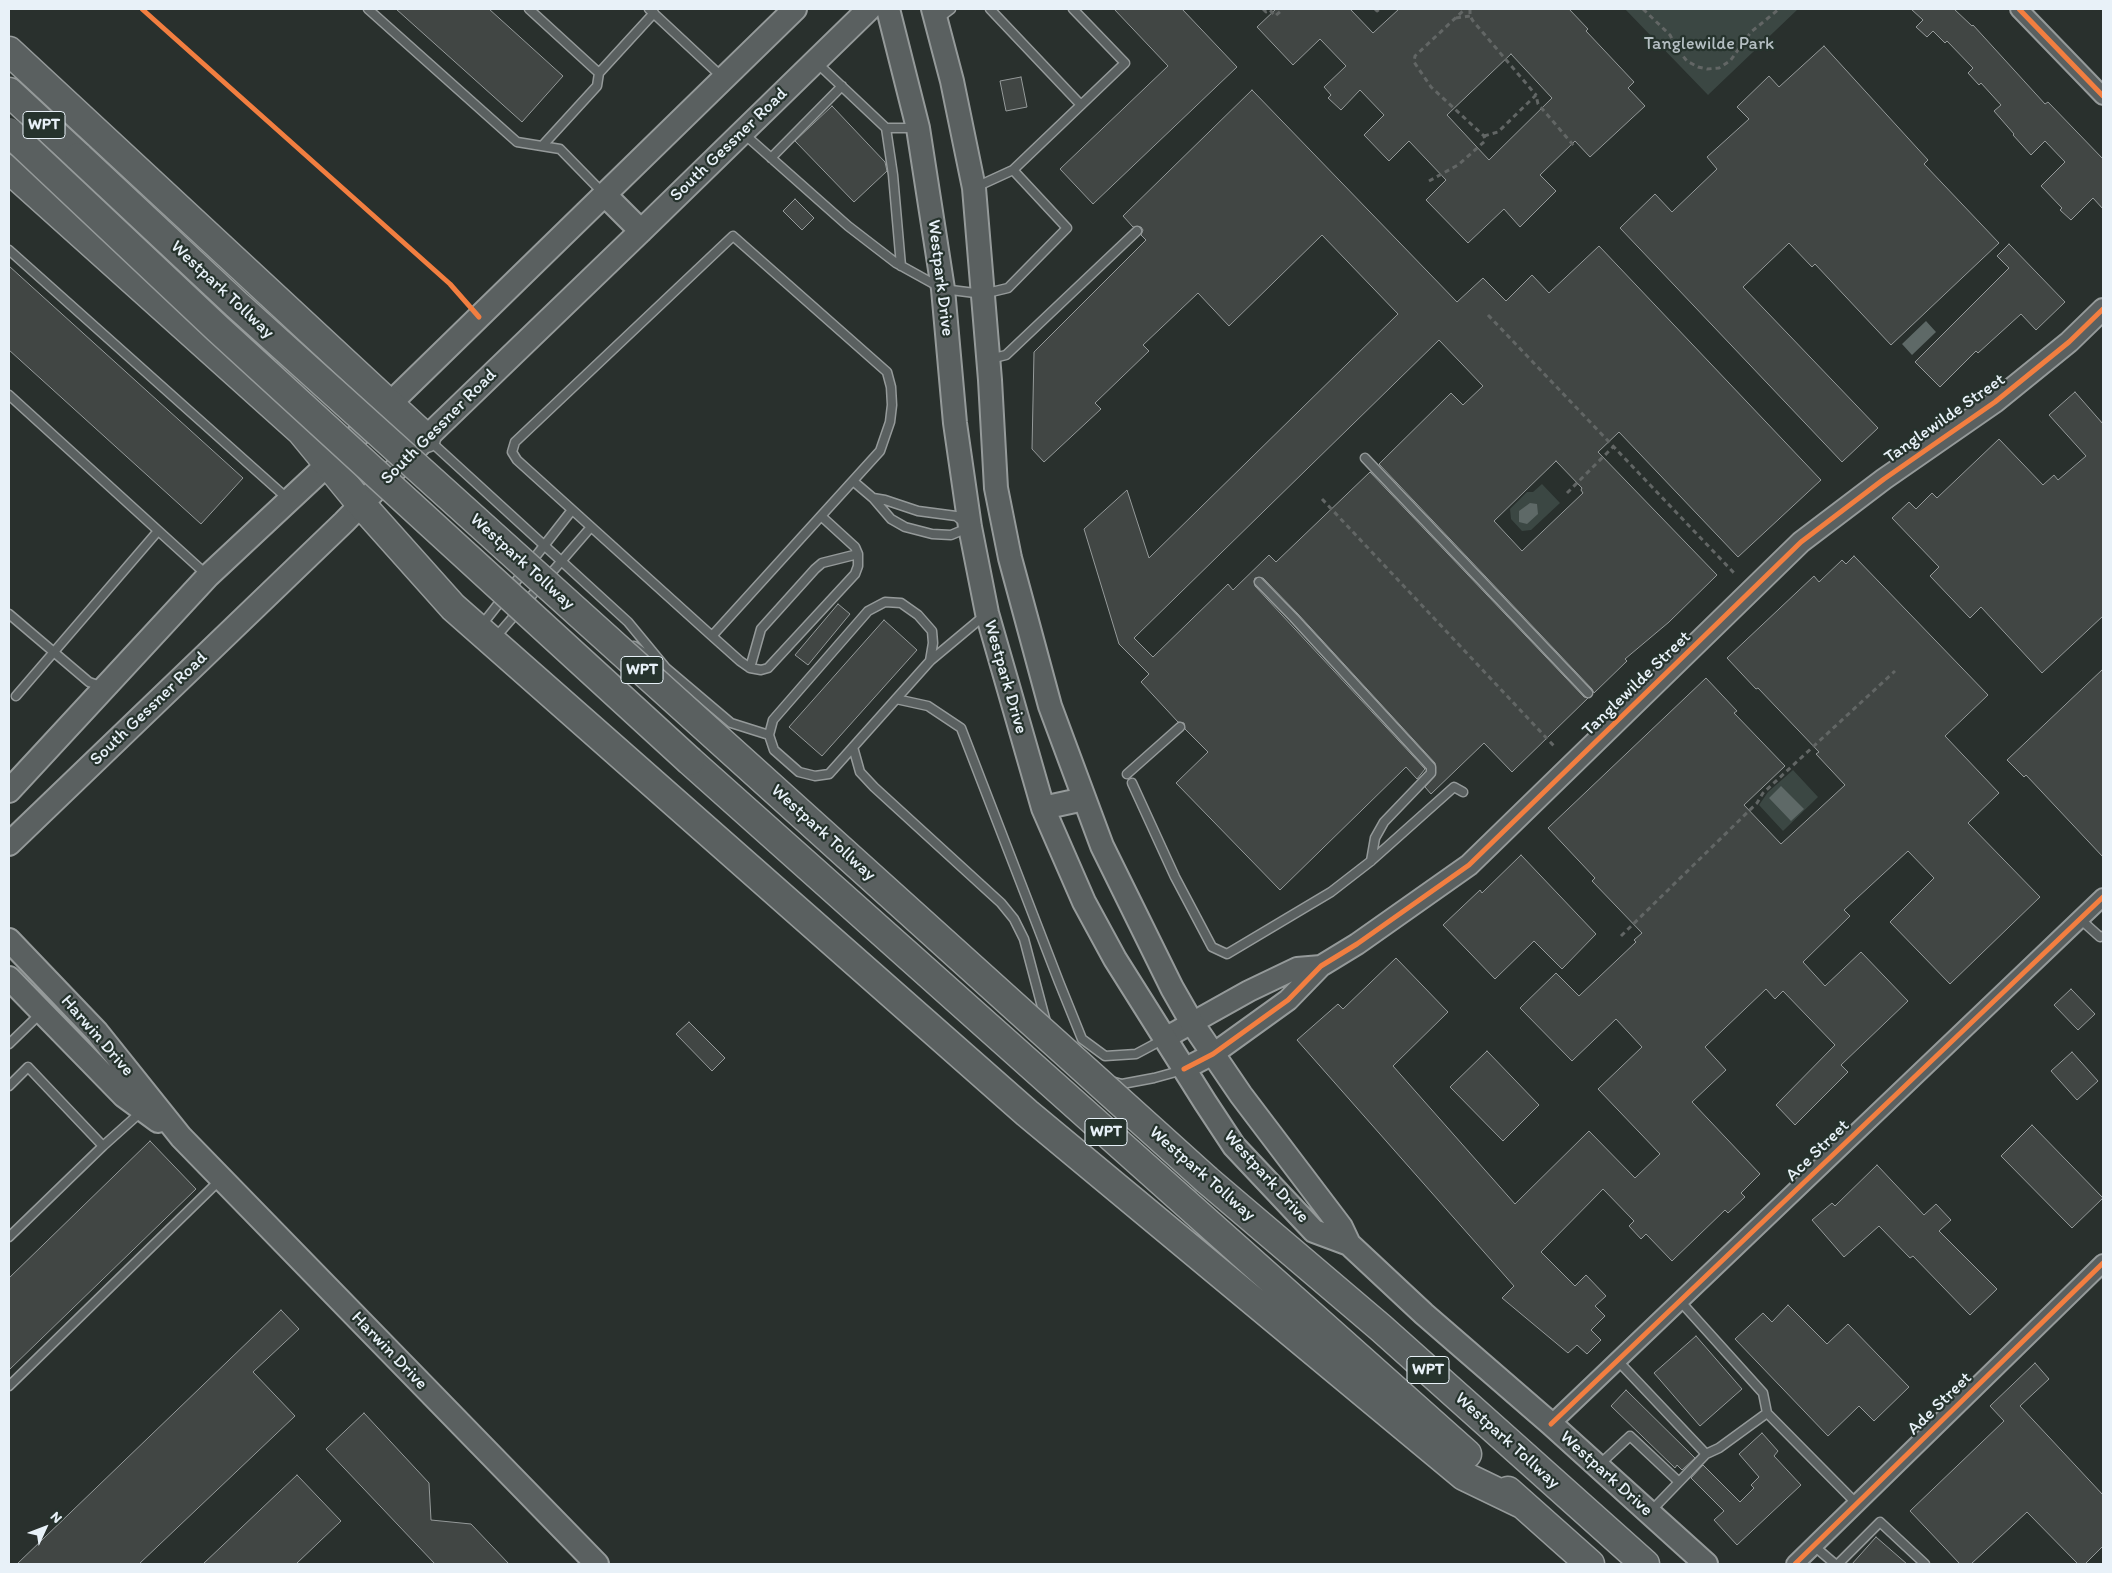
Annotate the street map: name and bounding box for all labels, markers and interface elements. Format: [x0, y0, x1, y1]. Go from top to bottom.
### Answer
park label: Tanglewilde Park [1644, 33, 1774, 55]
street label: South Gessner Road [666, 83, 792, 207]
road number: WPT [23, 112, 65, 138]
street label: Westpark Drive [922, 218, 958, 338]
street label: Westpark Tollway [166, 236, 278, 344]
street label: South Gessner Road [377, 365, 501, 489]
street label: Tanglewilde Street [1880, 369, 2010, 469]
street label: Westpark Tollway [465, 509, 579, 615]
street label: Westpark Drive [978, 618, 1032, 736]
street label: Tanglewilde Street [1578, 627, 1696, 741]
street label: South Gessner Road [86, 647, 212, 771]
road number: WPT [621, 656, 663, 684]
street label: Westpark Tollway [766, 780, 880, 886]
street label: Harwin Drive [56, 991, 138, 1081]
street label: Ace Street [1782, 1115, 1854, 1187]
road number: WPT [1085, 1118, 1127, 1146]
street label: Westpark Tollway [1144, 1122, 1260, 1226]
street label: Westpark Drive [1219, 1126, 1313, 1228]
street label: Harwin Drive [346, 1307, 432, 1395]
road number: WPT [1407, 1356, 1449, 1384]
street label: Ade Street [1903, 1368, 1977, 1440]
street label: Westpark Tollway [1450, 1388, 1564, 1494]
street label: Westpark Drive [1555, 1427, 1657, 1521]
north arrow [20, 1503, 70, 1553]
text: N [47, 1508, 66, 1527]

